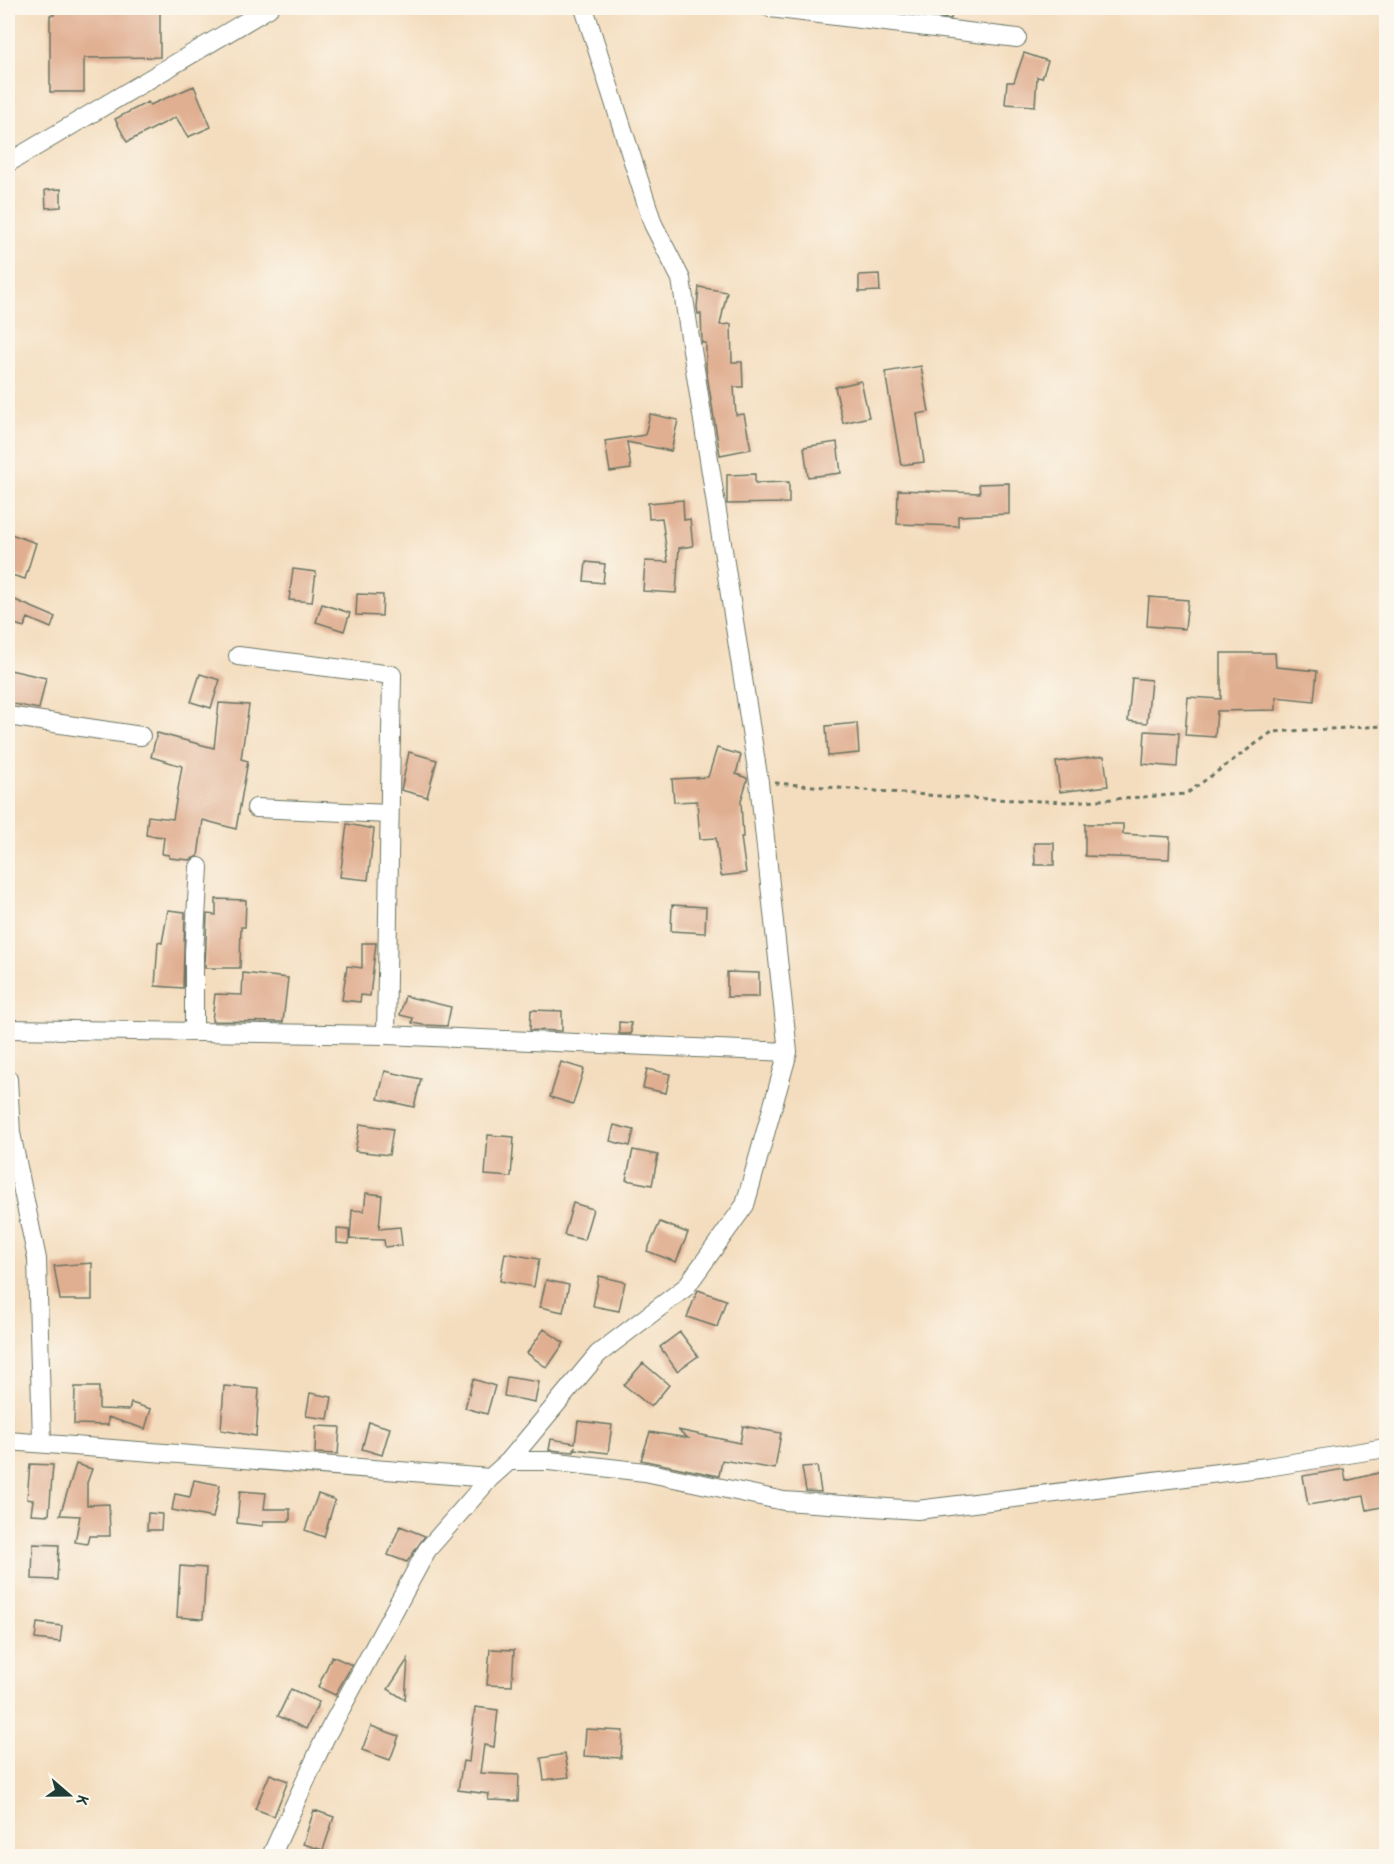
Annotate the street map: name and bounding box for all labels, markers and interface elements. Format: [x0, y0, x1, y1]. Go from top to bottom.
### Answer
north arrow [39, 1765, 99, 1825]
text: K [71, 1792, 95, 1808]

